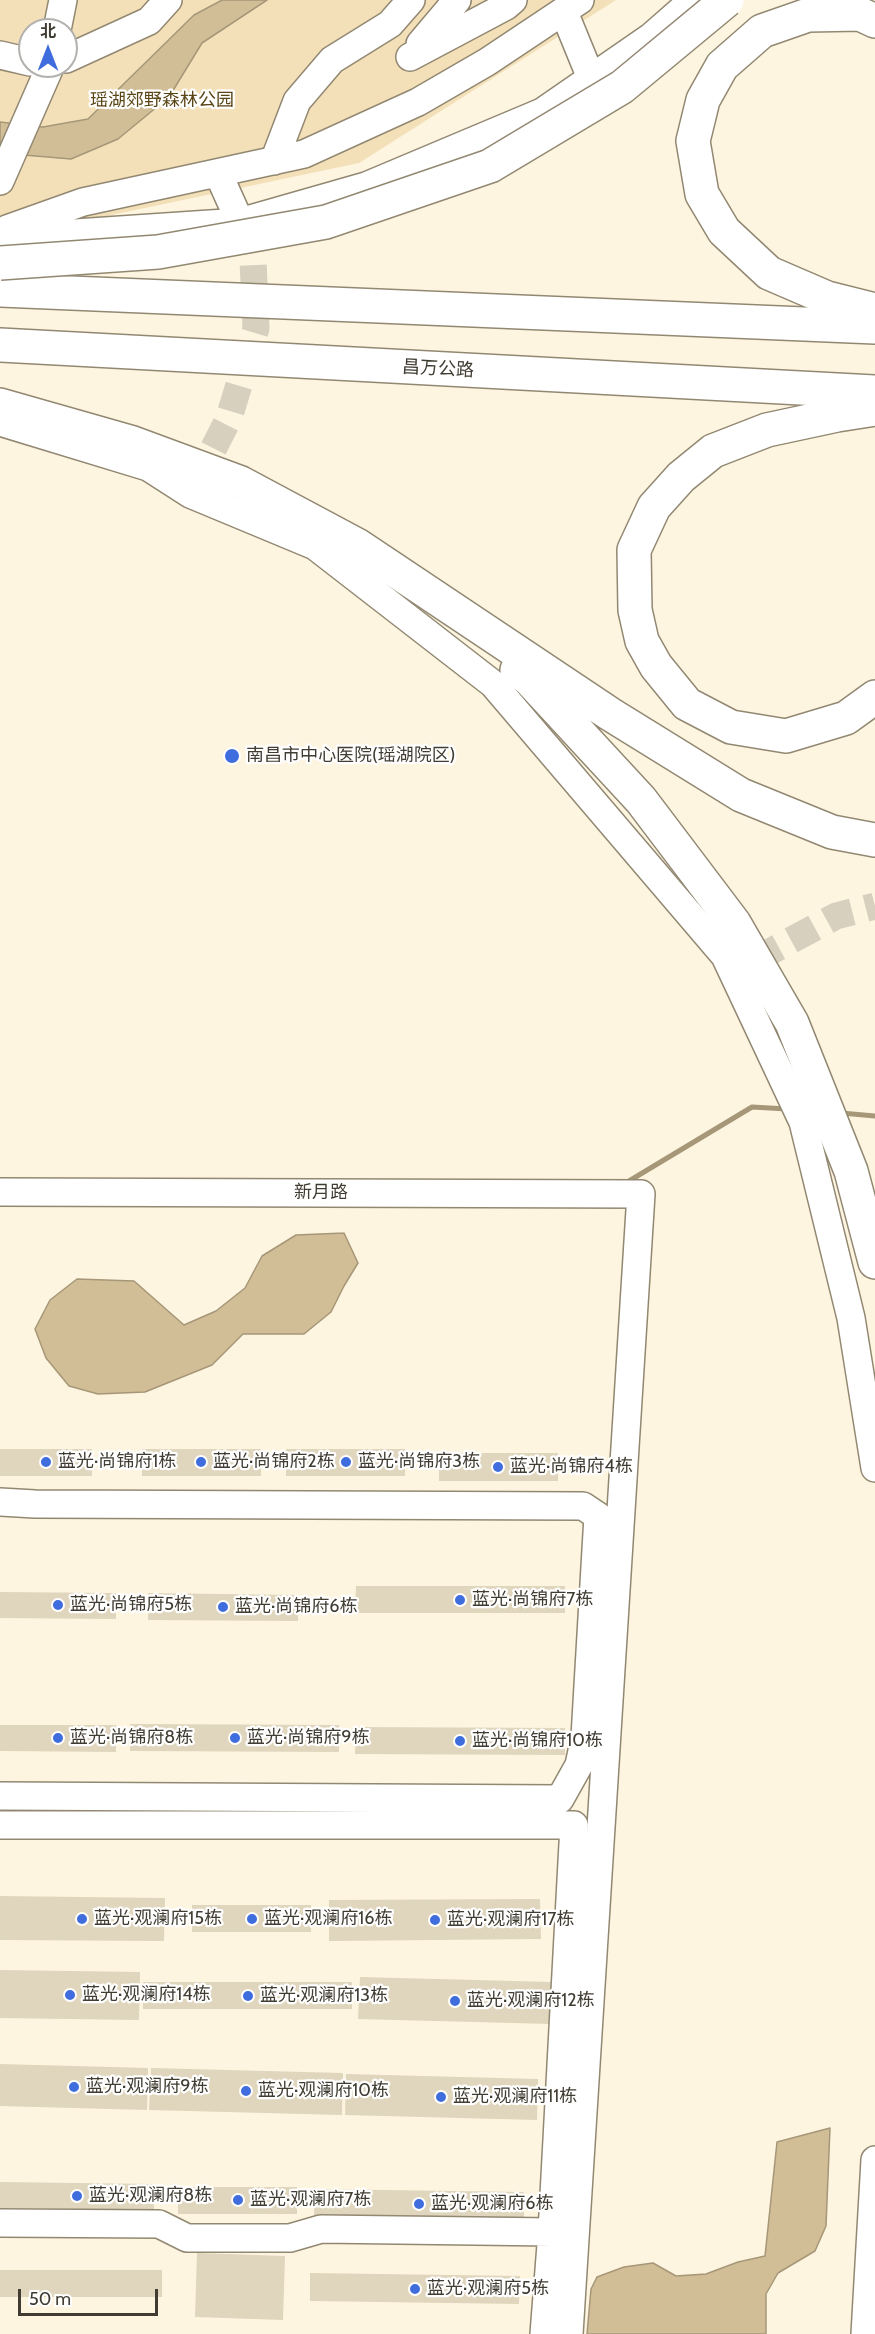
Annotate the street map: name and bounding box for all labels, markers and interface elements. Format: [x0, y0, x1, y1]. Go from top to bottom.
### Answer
north arrow [18, 18, 78, 78]
text: 北 [40, 22, 56, 41]
park label: 瑶湖郊野森林公园 [90, 90, 234, 112]
street label: 昌万公路 [401, 356, 475, 382]
place label: 南昌市中心医院(瑶湖院区) [246, 745, 455, 767]
marker: 南昌市中心医院(瑶湖院区) [223, 747, 241, 765]
street label: 新月路 [294, 1182, 348, 1204]
place label: 蓝光·尚锦府1栋 [58, 1451, 176, 1473]
place label: 蓝光·尚锦府2栋 [213, 1451, 335, 1473]
place label: 蓝光·尚锦府3栋 [358, 1451, 480, 1473]
marker: 蓝光·尚锦府1栋 [39, 1455, 53, 1469]
marker: 蓝光·尚锦府2栋 [194, 1455, 208, 1469]
marker: 蓝光·尚锦府3栋 [339, 1455, 353, 1469]
place label: 蓝光·尚锦府4栋 [510, 1456, 633, 1478]
marker: 蓝光·尚锦府4栋 [491, 1460, 505, 1474]
place label: 蓝光·尚锦府7栋 [472, 1589, 593, 1611]
marker: 蓝光·尚锦府7栋 [453, 1593, 467, 1607]
place label: 蓝光·尚锦府5栋 [70, 1594, 192, 1616]
place label: 蓝光·尚锦府6栋 [235, 1596, 358, 1618]
marker: 蓝光·尚锦府5栋 [51, 1598, 65, 1612]
marker: 蓝光·尚锦府6栋 [216, 1600, 230, 1614]
place label: 蓝光·尚锦府8栋 [70, 1727, 193, 1749]
place label: 蓝光·尚锦府9栋 [247, 1727, 370, 1749]
place label: 蓝光·尚锦府10栋 [472, 1730, 603, 1752]
marker: 蓝光·尚锦府8栋 [51, 1731, 65, 1745]
marker: 蓝光·尚锦府9栋 [228, 1731, 242, 1745]
marker: 蓝光·尚锦府10栋 [453, 1734, 467, 1748]
place label: 蓝光·观澜府15栋 [94, 1908, 222, 1930]
place label: 蓝光·观澜府16栋 [264, 1908, 392, 1930]
place label: 蓝光·观澜府17栋 [447, 1909, 574, 1931]
marker: 蓝光·观澜府15栋 [75, 1912, 89, 1926]
marker: 蓝光·观澜府16栋 [245, 1912, 259, 1926]
marker: 蓝光·观澜府17栋 [428, 1913, 442, 1927]
place label: 蓝光·观澜府14栋 [82, 1984, 211, 2006]
place label: 蓝光·观澜府13栋 [260, 1985, 388, 2007]
marker: 蓝光·观澜府14栋 [63, 1988, 77, 2002]
marker: 蓝光·观澜府13栋 [241, 1989, 255, 2003]
place label: 蓝光·观澜府12栋 [467, 1990, 595, 2012]
marker: 蓝光·观澜府12栋 [448, 1994, 462, 2008]
place label: 蓝光·观澜府9栋 [86, 2076, 209, 2098]
marker: 蓝光·观澜府9栋 [67, 2080, 81, 2094]
place label: 蓝光·观澜府10栋 [258, 2080, 389, 2102]
marker: 蓝光·观澜府10栋 [239, 2084, 253, 2098]
place label: 蓝光·观澜府11栋 [453, 2086, 577, 2108]
marker: 蓝光·观澜府11栋 [434, 2090, 448, 2104]
place label: 蓝光·观澜府8栋 [89, 2185, 212, 2207]
marker: 蓝光·观澜府8栋 [70, 2189, 84, 2203]
place label: 蓝光·观澜府7栋 [250, 2189, 371, 2211]
marker: 蓝光·观澜府7栋 [231, 2193, 245, 2207]
place label: 蓝光·观澜府6栋 [431, 2193, 554, 2215]
marker: 蓝光·观澜府6栋 [412, 2197, 426, 2211]
scale bar [21, 2277, 160, 2315]
place label: 蓝光·观澜府5栋 [427, 2278, 549, 2300]
marker: 蓝光·观澜府5栋 [408, 2282, 422, 2296]
text: 50 m [29, 2288, 71, 2310]

